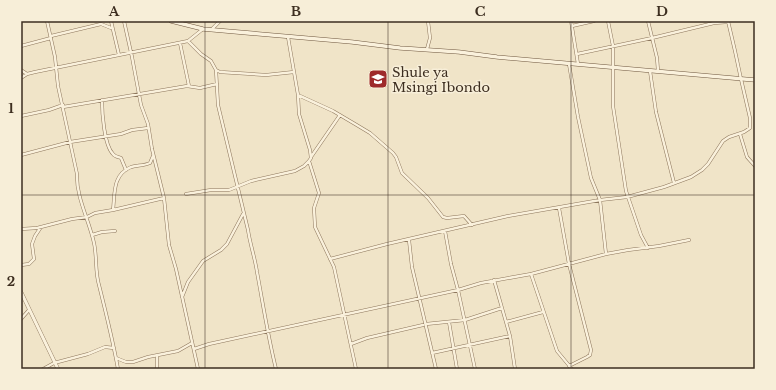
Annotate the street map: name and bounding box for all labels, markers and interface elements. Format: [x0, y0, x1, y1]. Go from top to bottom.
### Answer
text: A [108, 3, 120, 20]
text: B [291, 3, 301, 20]
text: C [475, 3, 486, 20]
text: D [656, 3, 668, 20]
place label: Shule ya Msingi Ibondo [392, 64, 490, 96]
school or university icon: Shule ya Msingi Ibondo [367, 68, 389, 90]
text: 1 [8, 100, 14, 117]
text: 2 [7, 273, 15, 290]

